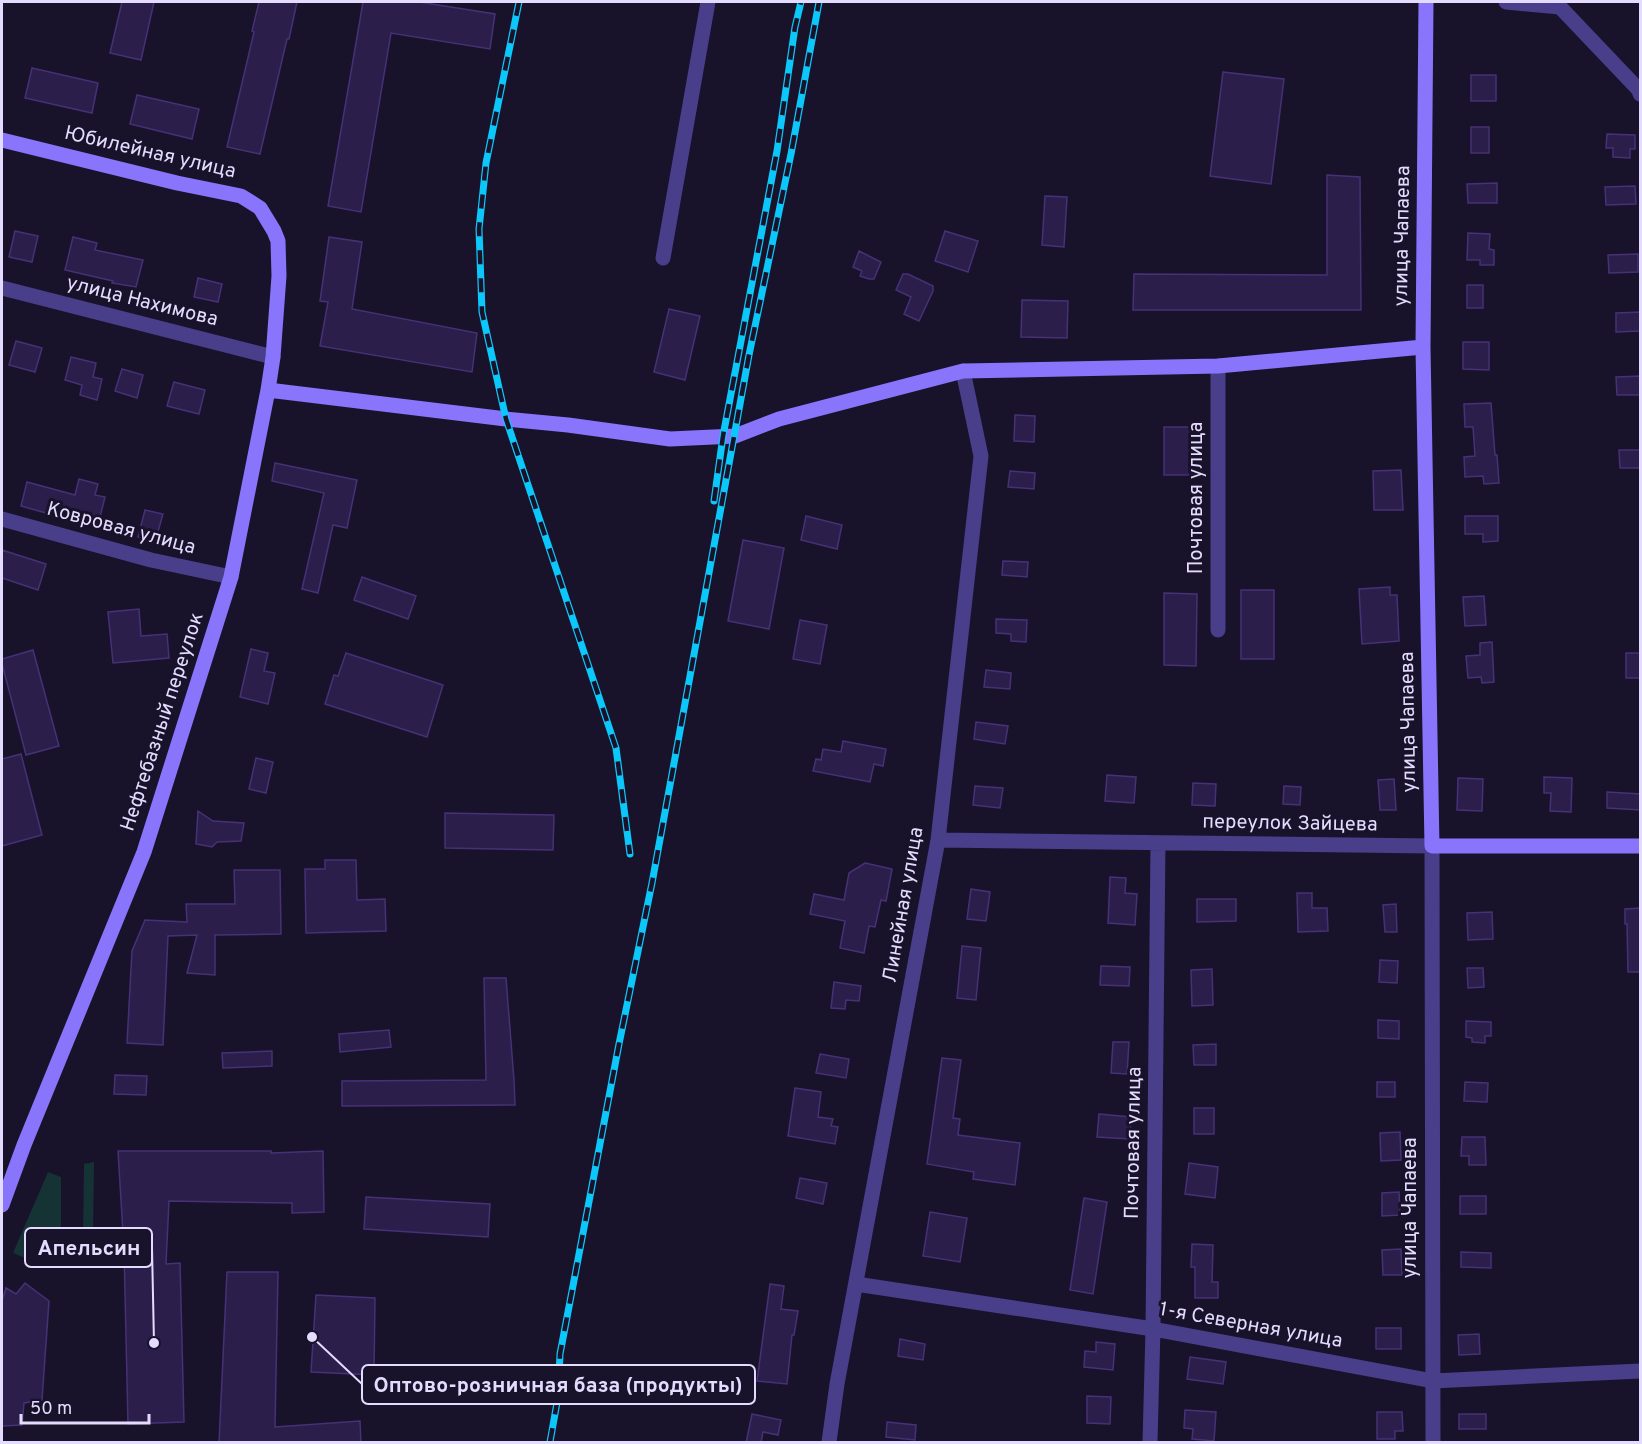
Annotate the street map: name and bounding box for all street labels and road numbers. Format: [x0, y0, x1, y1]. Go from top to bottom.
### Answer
street label: Юбилейная улица [62, 121, 238, 185]
street label: улица Чапаева [1389, 165, 1417, 307]
street label: улица Нахимова [64, 271, 220, 333]
street label: Почтовая улица [1184, 422, 1210, 574]
street label: Ковровая улица [44, 497, 198, 561]
street label: Нефтебазный переулок [115, 609, 211, 835]
street label: улица Чапаева [1395, 651, 1423, 793]
street label: переулок Зайцева [1202, 809, 1378, 839]
street label: Линейная улица [877, 825, 931, 985]
street label: Почтовая улица [1120, 1067, 1148, 1219]
street label: улица Чапаева [1398, 1137, 1424, 1279]
street label: 1-я Северная улица [1157, 1297, 1345, 1355]

